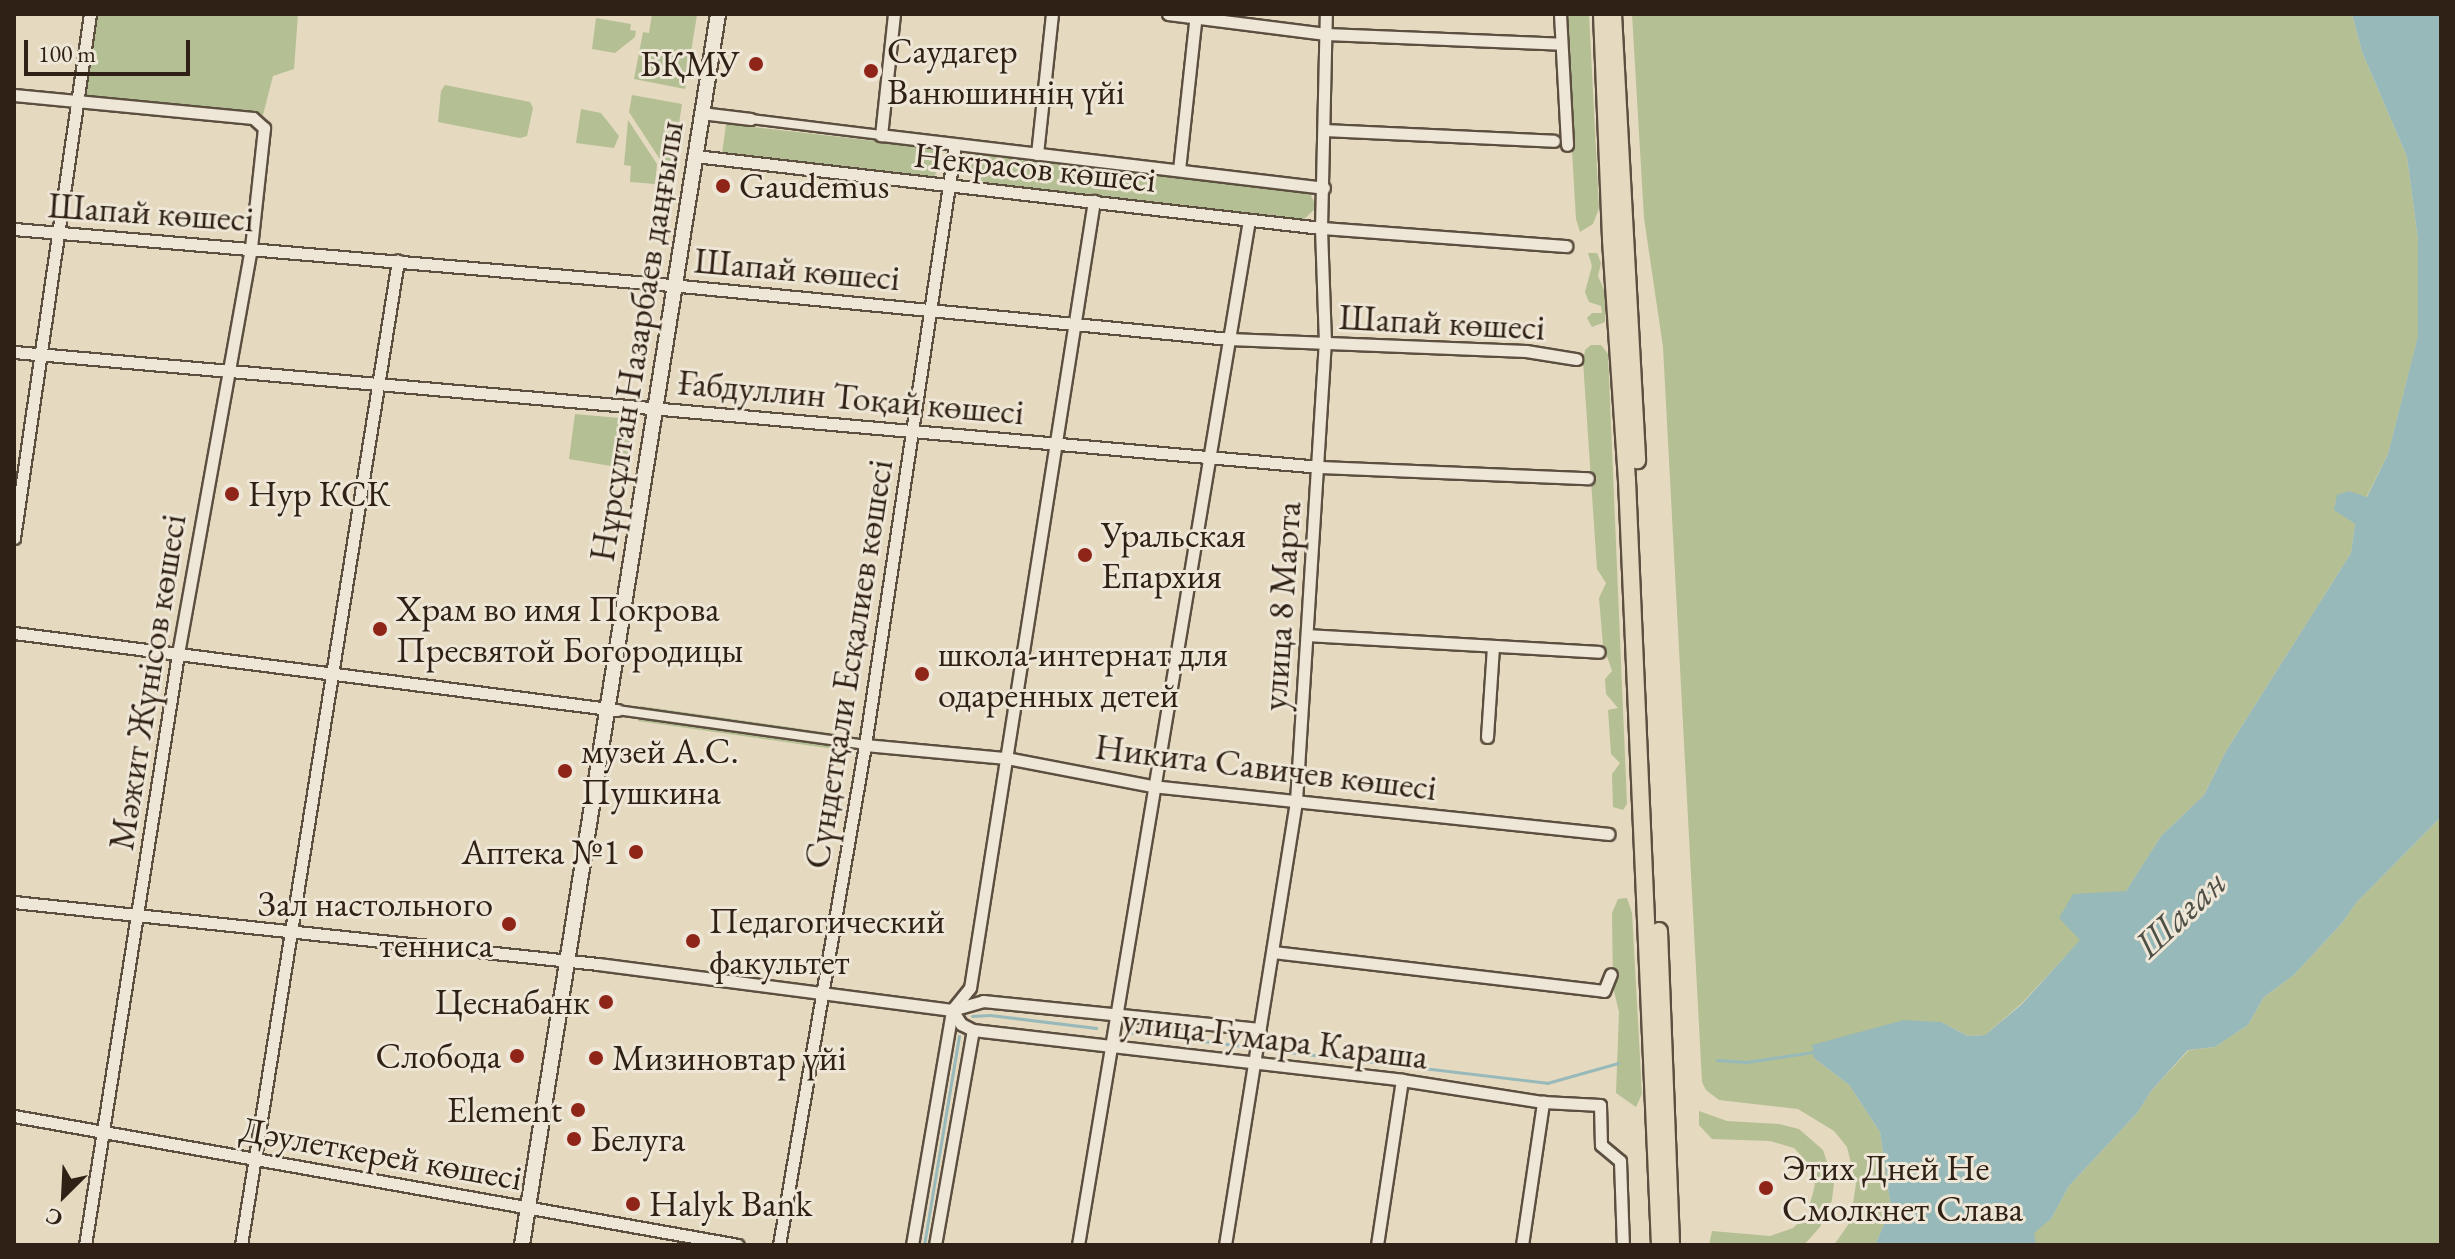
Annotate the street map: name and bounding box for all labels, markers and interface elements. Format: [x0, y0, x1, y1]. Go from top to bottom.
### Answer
scale bar [28, 24, 194, 74]
place label: Саудагер Ванюшиннің үйі [887, 28, 1125, 113]
text: 100 m [38, 38, 96, 69]
place label: БҚМУ [640, 42, 740, 86]
marker: БҚМУ [747, 55, 765, 73]
marker: Саудагер Ванюшиннің үйі [862, 62, 880, 80]
street label: Нұрсұлтан Назарбаев даңғылы [580, 118, 692, 564]
street label: Некрасов көшесі [912, 133, 1158, 201]
place label: Gaudemus [739, 164, 889, 208]
marker: Gaudemus [714, 177, 732, 195]
street label: Шапай көшесі [46, 183, 256, 241]
street label: Шапай көшесі [692, 238, 902, 300]
street label: Шапай көшесі [1338, 295, 1546, 349]
street label: Ғабдуллин Тоқай көшесі [676, 360, 1026, 434]
street label: Сүндетқали Есқалиев көшесі [794, 456, 902, 872]
place label: Нур КСК [248, 472, 390, 516]
marker: Нур КСК [223, 485, 241, 503]
street label: улица 8 Марта [1252, 500, 1310, 712]
street label: Мәжит Жүнісов көшесі [99, 511, 195, 853]
place label: Уральская Епархия [1101, 512, 1246, 597]
marker: Уральская Епархия [1076, 546, 1094, 564]
place label: Храм во имя Покрова Пресвятой Богородицы [396, 586, 743, 671]
marker: Храм во имя Покрова Пресвятой Богородицы [371, 620, 389, 638]
place label: школа-интернат для одаренных детей [938, 631, 1228, 716]
marker: школа-интернат для одаренных детей [913, 665, 931, 683]
street label: Никита Савичев көшесі [1093, 725, 1439, 809]
place label: музей А.С. Пушкина [581, 728, 739, 813]
marker: музей А.С. Пушкина [556, 762, 574, 780]
place label: Аптека №1 [461, 830, 620, 874]
marker: Аптека №1 [627, 843, 645, 861]
water label: Шаған [2124, 859, 2236, 967]
place label: Зал настольного тенниса [258, 881, 493, 966]
place label: Педагогический факультет [709, 898, 945, 983]
marker: Зал настольного тенниса [500, 915, 518, 933]
marker: Педагогический факультет [684, 932, 702, 950]
place label: Цеснабанк [435, 980, 590, 1024]
marker: Цеснабанк [597, 993, 615, 1011]
street label: улица Гумара Караша [1120, 998, 1430, 1078]
place label: Слобода [376, 1034, 501, 1078]
place label: Мизиновтар үйі [612, 1036, 847, 1080]
marker: Слобода [508, 1047, 526, 1065]
marker: Мизиновтар үйі [587, 1049, 605, 1067]
place label: Element [447, 1088, 562, 1132]
marker: Element [569, 1101, 587, 1119]
street label: Дәулеткерей көшесі [237, 1107, 525, 1199]
place label: Белуга [590, 1117, 685, 1161]
marker: Белуга [565, 1130, 583, 1148]
place label: Этих Дней Не Смолкнет Слава [1782, 1145, 2023, 1230]
north arrow [24, 1155, 104, 1235]
marker: Этих Дней Не Смолкнет Слава [1757, 1179, 1775, 1197]
place label: Halyk Bank [649, 1182, 812, 1226]
marker: Halyk Bank [624, 1195, 642, 1213]
text: С [41, 1201, 67, 1234]

